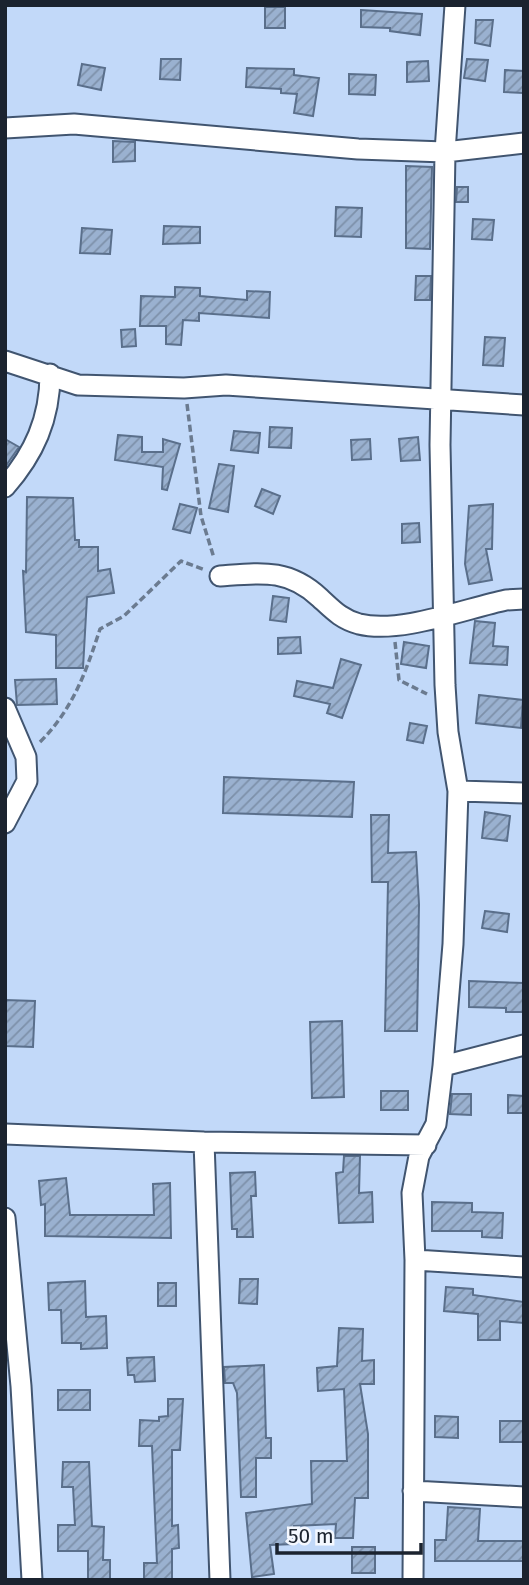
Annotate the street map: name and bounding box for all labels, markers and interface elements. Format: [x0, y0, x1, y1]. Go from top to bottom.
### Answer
scale bar [277, 1512, 420, 1556]
text: 50 m [288, 1523, 334, 1549]

